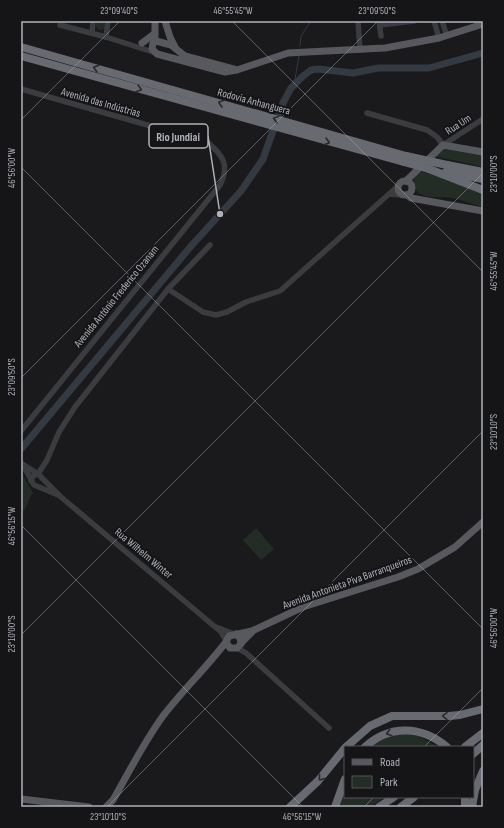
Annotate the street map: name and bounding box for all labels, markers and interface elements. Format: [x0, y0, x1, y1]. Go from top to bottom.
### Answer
text: 23°09'40"S [100, 5, 138, 17]
text: 46°55'45"W [214, 5, 253, 17]
text: 23°09'50"S [358, 5, 396, 17]
one-way arrow [93, 64, 100, 73]
one-way arrow [136, 84, 143, 93]
street label: Avenida das Indústrias [59, 85, 142, 120]
street label: Rodovia Anhanguera [216, 86, 292, 117]
one-way arrow [218, 100, 224, 108]
street label: Rua Um [443, 111, 474, 138]
one-way arrow [272, 115, 279, 124]
callout: Rio Jundiaí [149, 124, 208, 148]
text: Rio Jundiaí [156, 130, 200, 145]
one-way arrow [324, 137, 330, 145]
text: 46°56'00"W [6, 148, 18, 188]
text: 23°10'00"S [488, 156, 500, 192]
street label: Avenida Antônio Frederico Ozanam [71, 243, 161, 351]
text: 46°55'45"W [488, 251, 500, 290]
text: 23°09'50"S [6, 358, 18, 396]
text: 23°10'10"S [488, 414, 500, 450]
text: 46°56'15"W [6, 506, 18, 545]
street label: Rua Wilhelm Winter [112, 525, 175, 581]
street label: Avenida Antonieta Piva Barranqueiros [280, 553, 414, 612]
text: 46°56'00"W [488, 608, 500, 648]
text: 23°10'00"S [6, 616, 18, 652]
one-way arrow [442, 712, 448, 720]
one-way arrow [386, 728, 393, 737]
legend [344, 746, 474, 798]
text: Road [380, 755, 400, 770]
one-way arrow [318, 774, 325, 781]
text: Park [380, 775, 398, 790]
text: 23°10'10"S [90, 811, 126, 823]
text: 46°56'15"W [283, 811, 322, 823]

